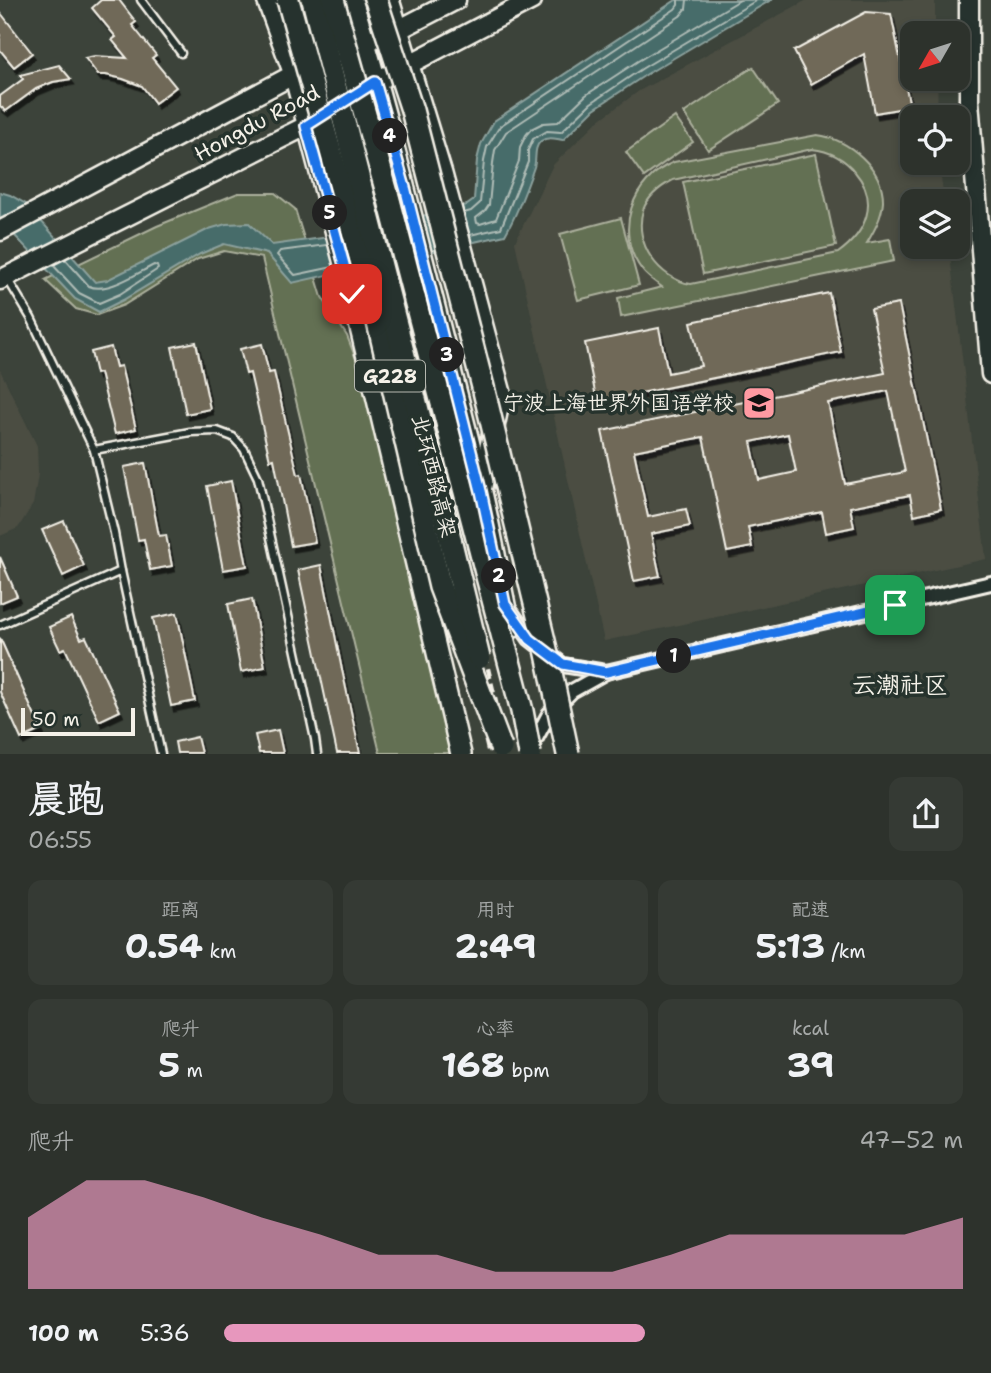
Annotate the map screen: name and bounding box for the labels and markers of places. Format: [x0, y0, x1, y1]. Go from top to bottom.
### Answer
pin: 4 [372, 118, 408, 154]
pin: 5 [312, 196, 348, 230]
pin [322, 264, 382, 324]
pin: 3 [430, 338, 464, 372]
school or university icon: 宁波上海世界外国语学校 [740, 384, 778, 422]
place label: 宁波上海世界外国语学校 [503, 389, 734, 417]
pin: 2 [482, 558, 516, 594]
pin [865, 575, 925, 635]
pin: 1 [656, 638, 692, 674]

